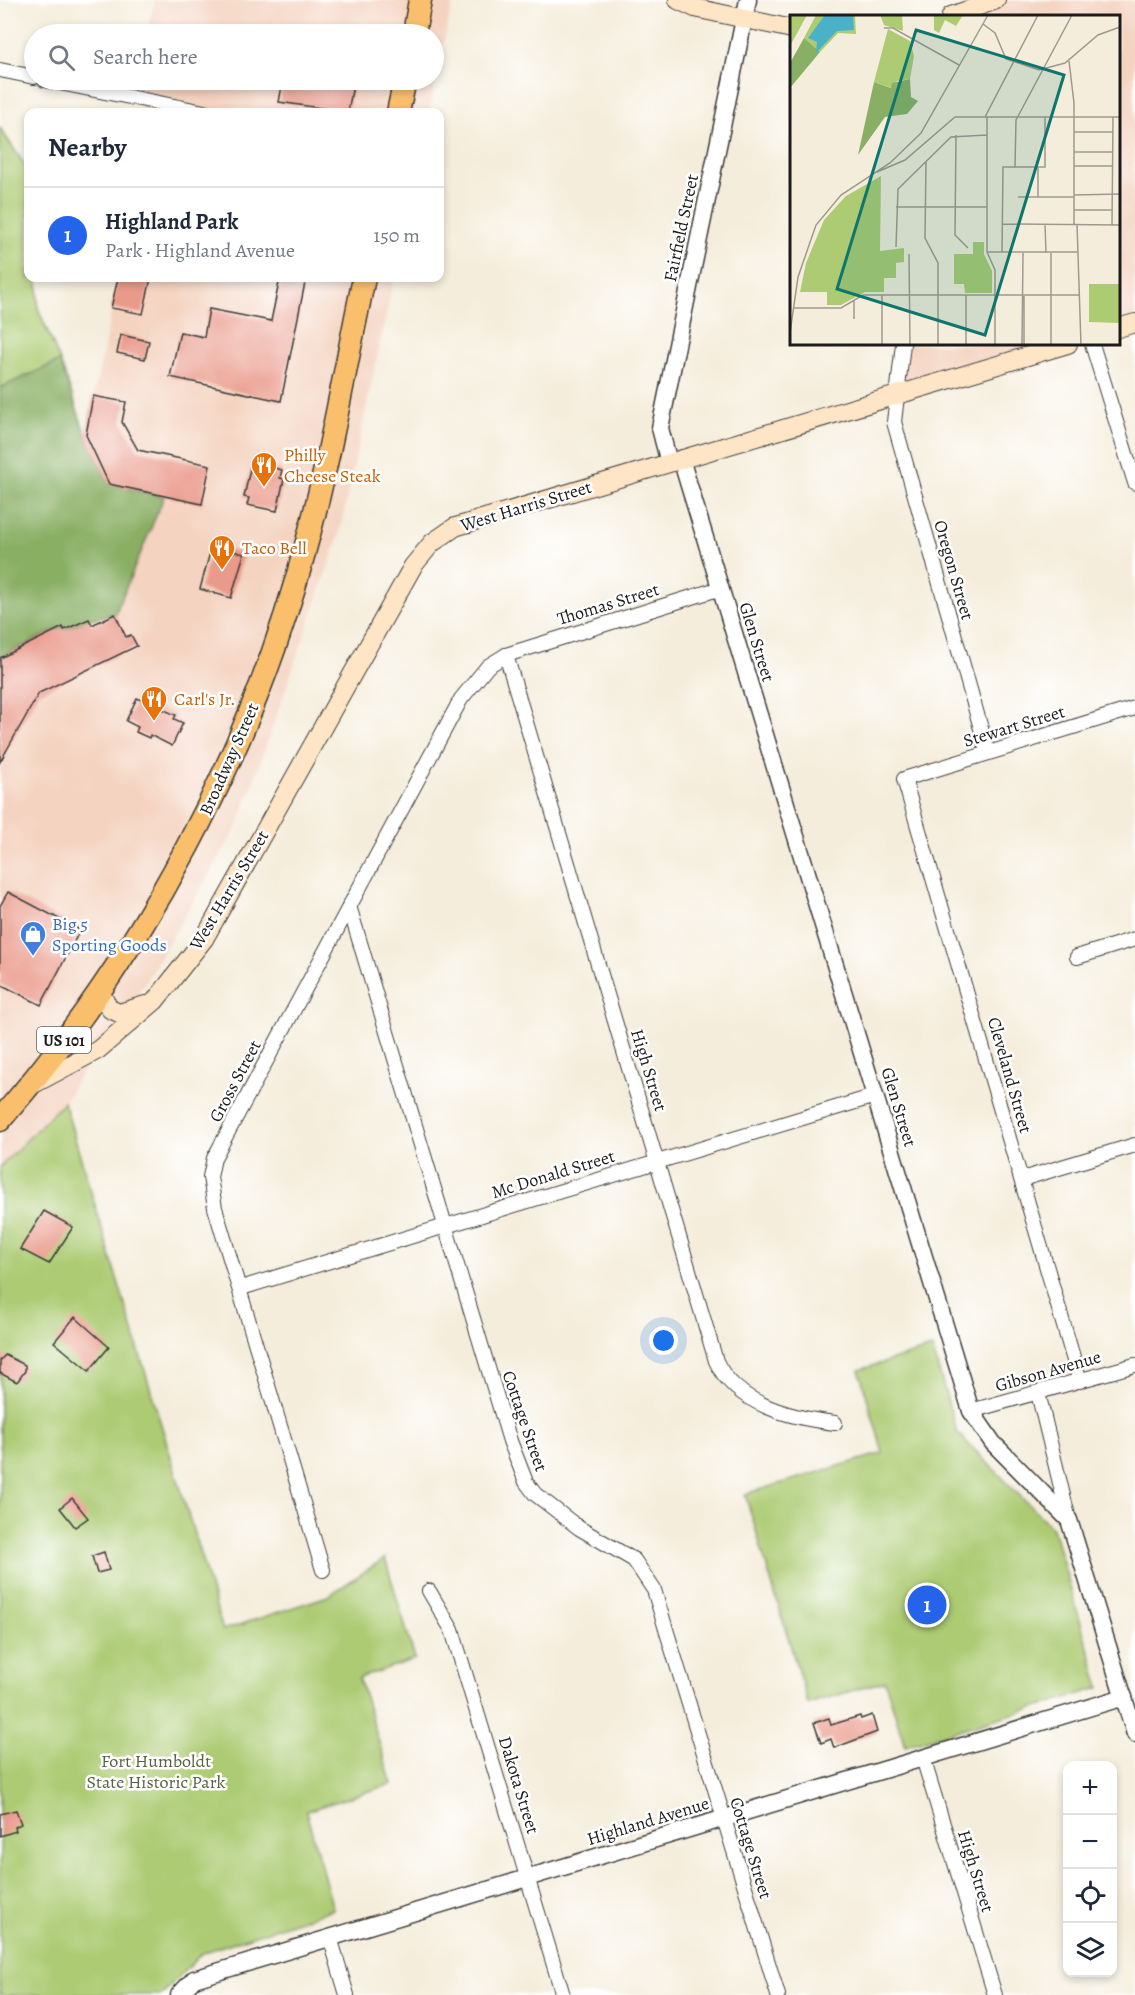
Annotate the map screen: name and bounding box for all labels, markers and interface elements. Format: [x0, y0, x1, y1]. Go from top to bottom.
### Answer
inset map [790, 15, 1120, 345]
search box [24, 24, 444, 90]
icon: search [45, 41, 78, 74]
text: Search here [93, 42, 198, 72]
text: Nearby [48, 130, 127, 165]
street label: Fairfield Street [658, 172, 704, 284]
text: Highland Park [105, 207, 238, 237]
text: 1 [64, 222, 71, 249]
text: 150 m [373, 222, 420, 249]
text: Park · Highland Avenue [105, 237, 295, 264]
place label: Philly Cheese Steak [284, 443, 381, 488]
restaurant icon: Philly Cheese Steak [249, 450, 279, 488]
street label: West Harris Street [457, 475, 594, 538]
street label: Oregon Street [928, 517, 980, 623]
restaurant icon: Taco Bell [207, 533, 237, 571]
place label: Taco Bell [242, 536, 307, 560]
street label: Thomas Street [554, 577, 662, 631]
street label: Glen Street [734, 599, 780, 685]
restaurant icon: Carl's Jr. [139, 684, 169, 722]
place label: Carl's Jr. [174, 687, 235, 711]
street label: Broadway Street [194, 699, 265, 819]
street label: Stewart Street [960, 699, 1068, 753]
street label: West Harris Street [183, 826, 274, 955]
place label: Big 5 Sporting Goods [52, 912, 167, 957]
shop icon: Big 5 Sporting Goods [18, 919, 48, 957]
street label: Cleveland Street [982, 1014, 1038, 1136]
street label: High Street [625, 1026, 673, 1114]
road number: US 101 [37, 1027, 91, 1053]
street label: Gross Street [203, 1036, 267, 1126]
street label: Glen Street [876, 1064, 922, 1150]
street label: Mc Donald Street [488, 1144, 618, 1204]
your location [649, 1326, 678, 1355]
street label: Gibson Avenue [992, 1344, 1104, 1398]
street label: Cottage Street [497, 1367, 553, 1475]
pin: 1 [908, 1582, 946, 1628]
street label: Dakota Street [493, 1733, 545, 1837]
park label: Fort Humboldt State Historic Park [87, 1749, 226, 1794]
map controls [1063, 1761, 1117, 1977]
button: + [1063, 1761, 1117, 1815]
street label: Highland Avenue [584, 1791, 712, 1851]
street label: Cottage Street [724, 1794, 778, 1902]
button: − [1063, 1815, 1117, 1869]
street label: High Street [952, 1827, 1000, 1915]
button: locate [1063, 1869, 1117, 1923]
button: layers [1063, 1923, 1117, 1977]

